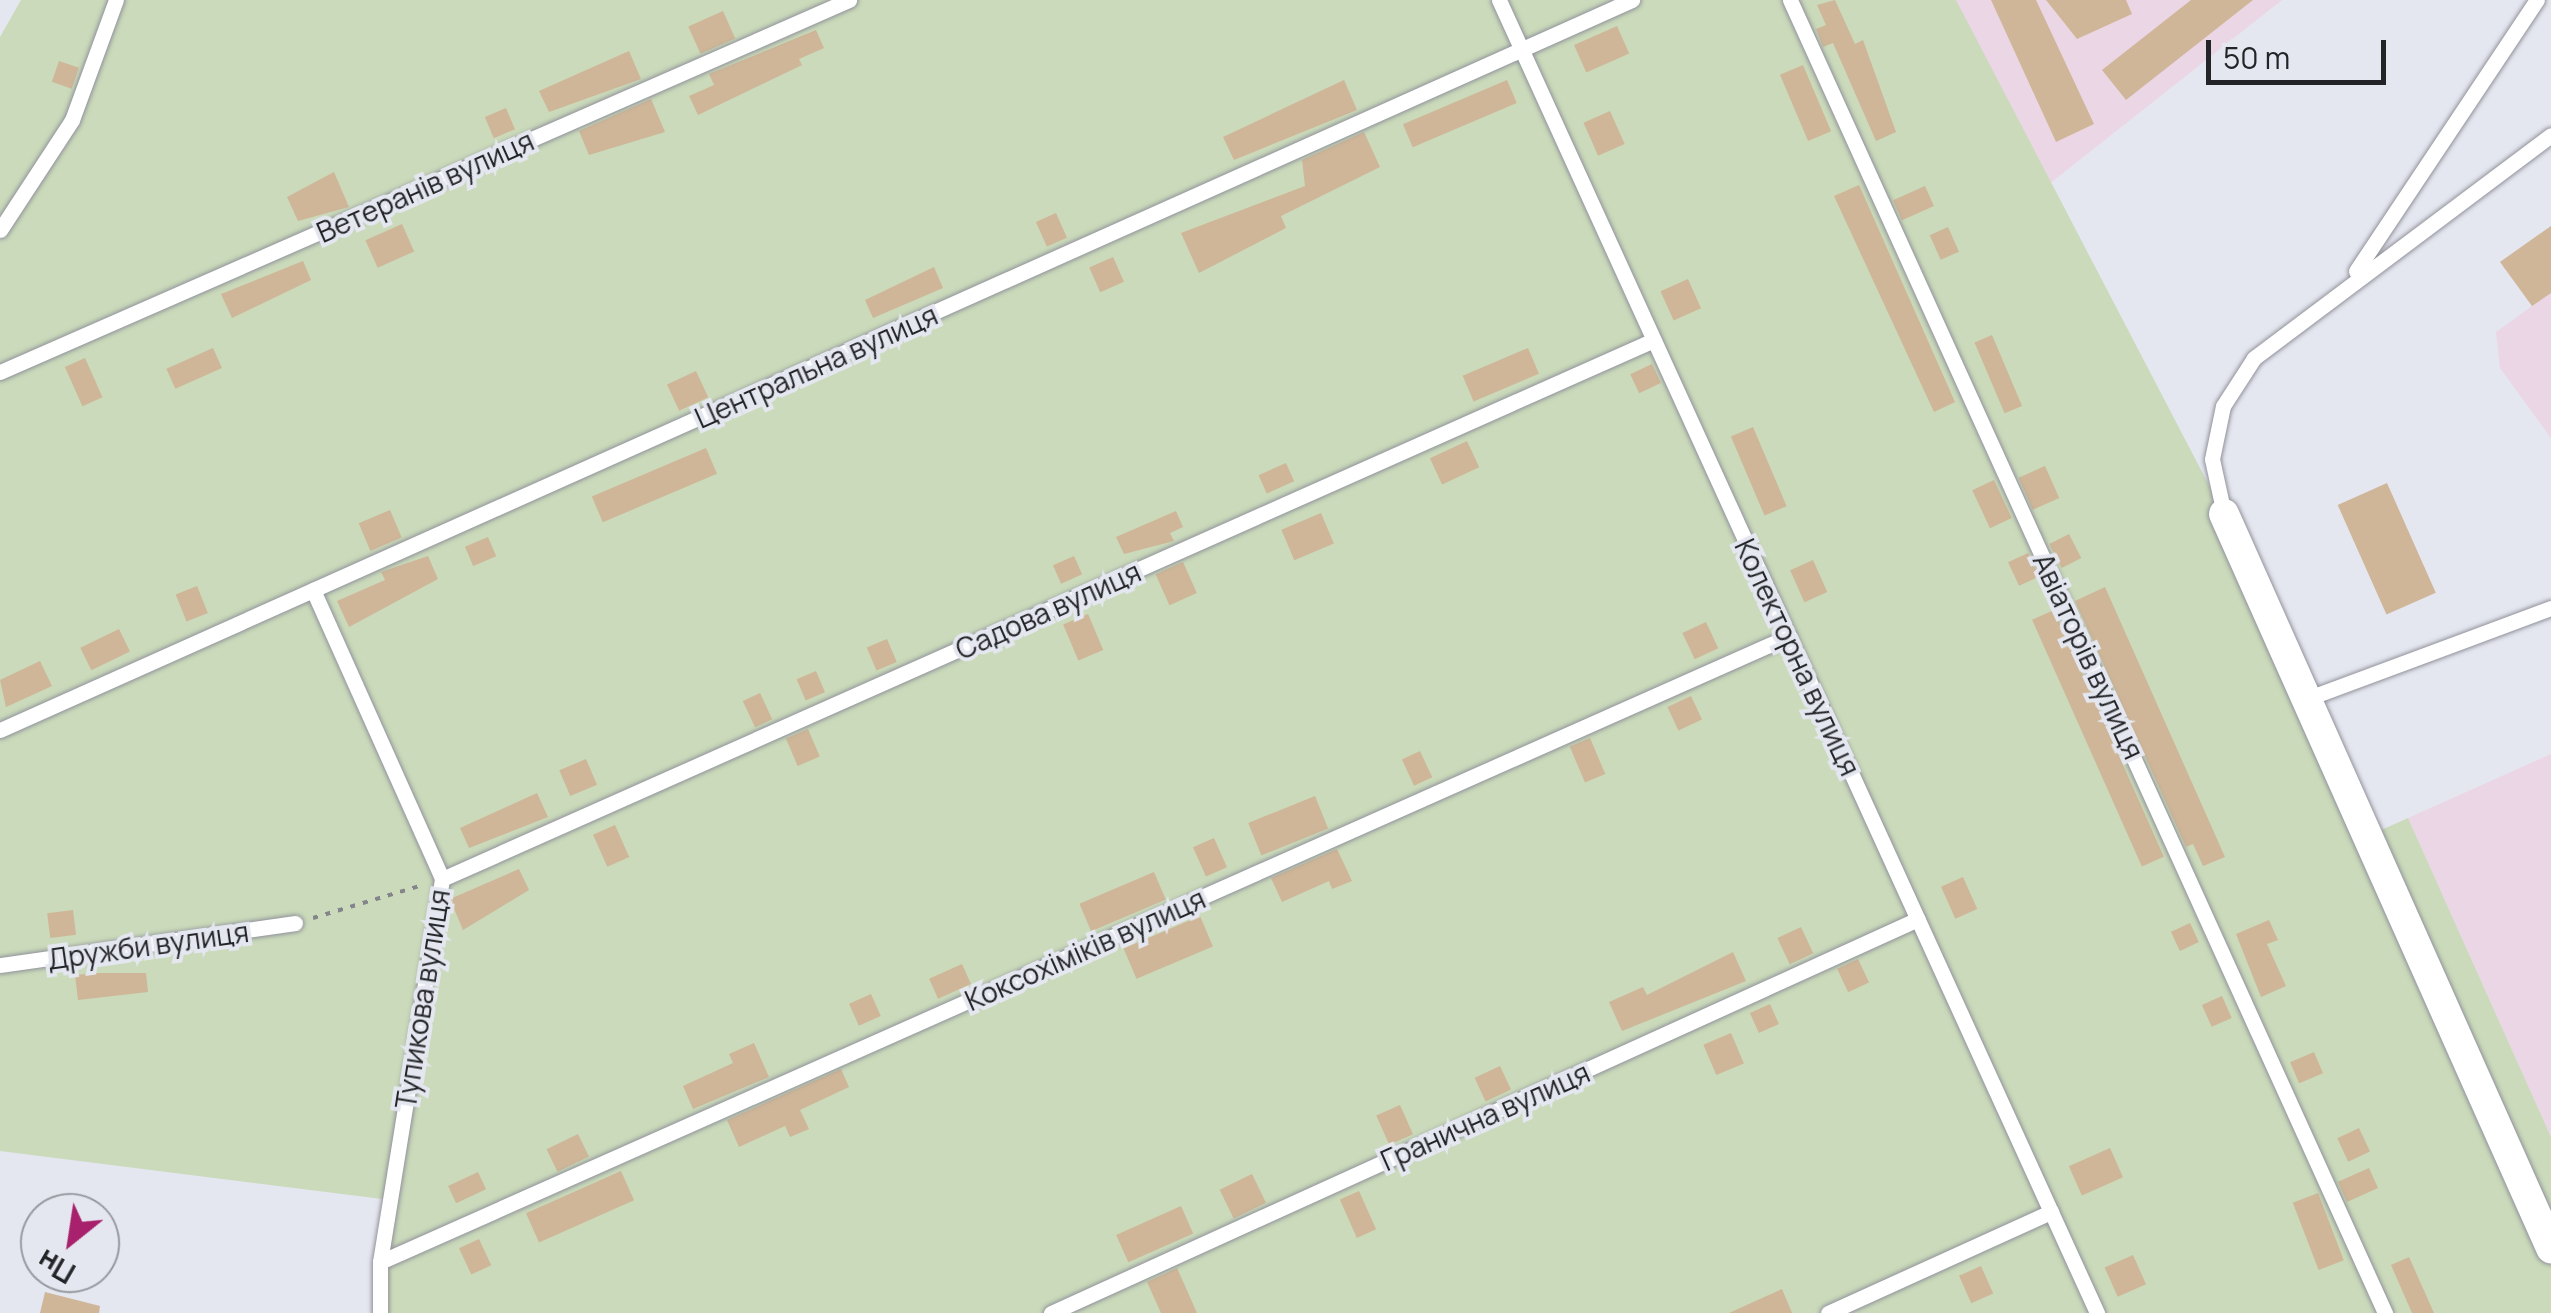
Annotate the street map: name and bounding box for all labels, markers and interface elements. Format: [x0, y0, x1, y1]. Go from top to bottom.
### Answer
scale bar [2211, 20, 2391, 82]
text: 50 m [2223, 37, 2290, 78]
street label: Ветеранів вулиця [311, 123, 539, 249]
street label: Центральна вулиця [690, 297, 942, 435]
street label: Колекторна вулиця [1728, 533, 1868, 781]
street label: Авіаторів вулиця [2027, 548, 2151, 764]
street label: Садова вулиця [950, 554, 1146, 666]
street label: Коксохіміків вулиця [960, 881, 1210, 1017]
street label: Тупикова вулиця [388, 887, 456, 1111]
street label: Дружби вулиця [45, 914, 251, 976]
street label: Гранична вулиця [1375, 1055, 1595, 1177]
north arrow [20, 1193, 120, 1293]
text: Пн [30, 1241, 82, 1293]

